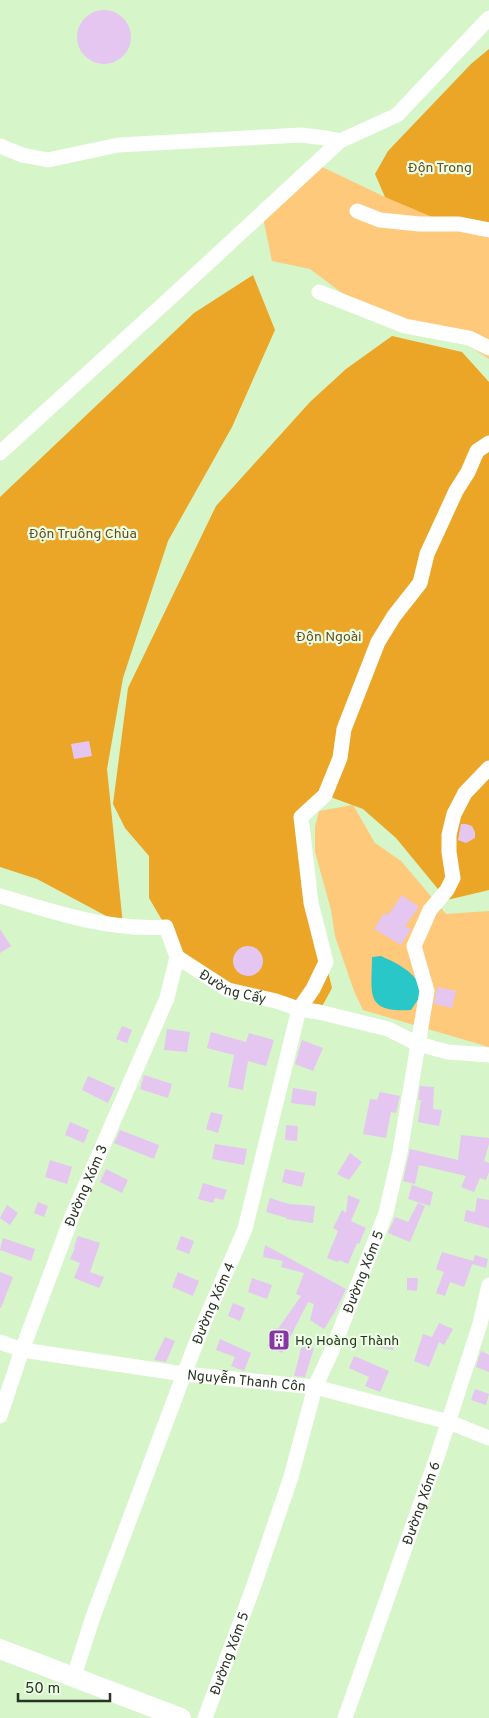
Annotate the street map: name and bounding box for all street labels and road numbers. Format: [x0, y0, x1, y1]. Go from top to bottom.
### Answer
street label: Đường Cấy [195, 967, 268, 1008]
street label: Đường Xóm 3 [62, 1143, 112, 1229]
street label: Đường Xóm 5 [340, 1228, 388, 1316]
street label: Đường Xóm 4 [189, 1260, 239, 1347]
street label: Nguyễn Thanh Côn [186, 1367, 307, 1396]
street label: Đường Xóm 6 [400, 1459, 445, 1547]
street label: Đường Xóm 5 [207, 1610, 253, 1698]

